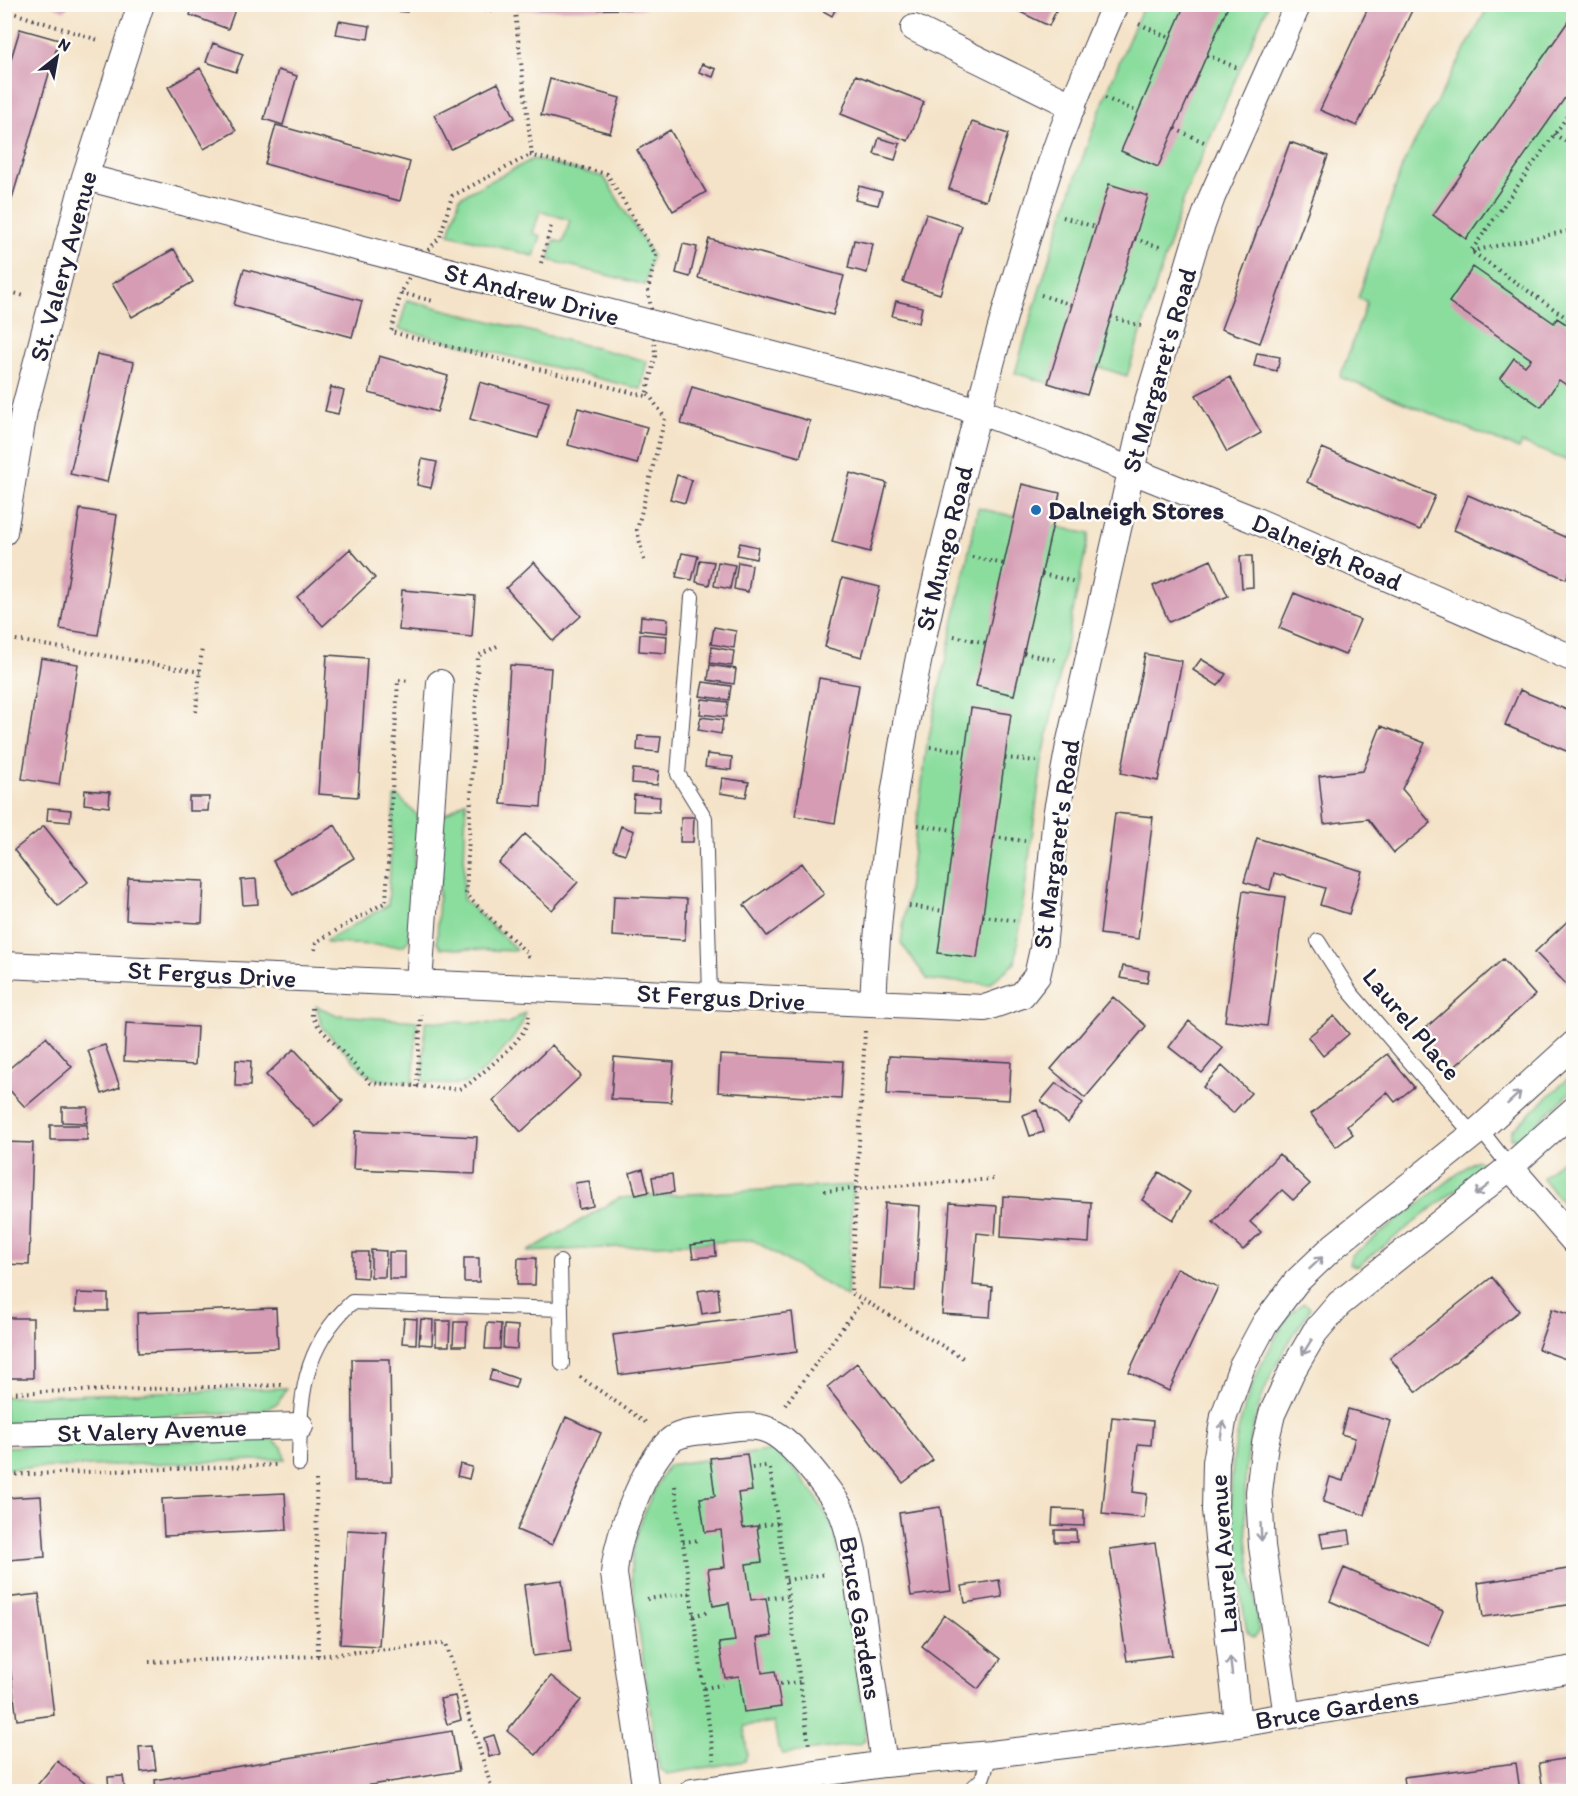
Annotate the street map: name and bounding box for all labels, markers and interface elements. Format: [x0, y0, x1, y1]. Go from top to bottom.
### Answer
north arrow [27, 27, 87, 87]
text: N [55, 34, 74, 55]
street label: St. Valery Avenue [22, 167, 104, 365]
street label: St Andrew Drive [441, 255, 623, 333]
street label: St Margaret's Road [1114, 263, 1204, 476]
street label: St Mungo Road [908, 462, 980, 634]
place label: Dalneigh Stores [1048, 494, 1224, 526]
marker: Dalneigh Stores [1029, 503, 1043, 517]
street label: Dalneigh Road [1247, 506, 1407, 598]
street label: St Margaret's Road [1025, 736, 1087, 951]
street label: St Fergus Drive [127, 954, 297, 994]
street label: Laurel Place [1356, 961, 1468, 1087]
street label: St Fergus Drive [636, 977, 806, 1017]
one-way arrow [1506, 1091, 1521, 1105]
one-way arrow [1474, 1183, 1490, 1196]
one-way arrow [1308, 1256, 1323, 1270]
one-way arrow [1300, 1338, 1312, 1355]
street label: St Valery Avenue [57, 1411, 247, 1449]
one-way arrow [1217, 1421, 1228, 1441]
street label: Laurel Avenue [1201, 1473, 1245, 1635]
one-way arrow [1256, 1522, 1267, 1542]
street label: Bruce Gardens [832, 1534, 890, 1702]
one-way arrow [1226, 1656, 1237, 1676]
street label: Bruce Gardens [1253, 1679, 1421, 1737]

